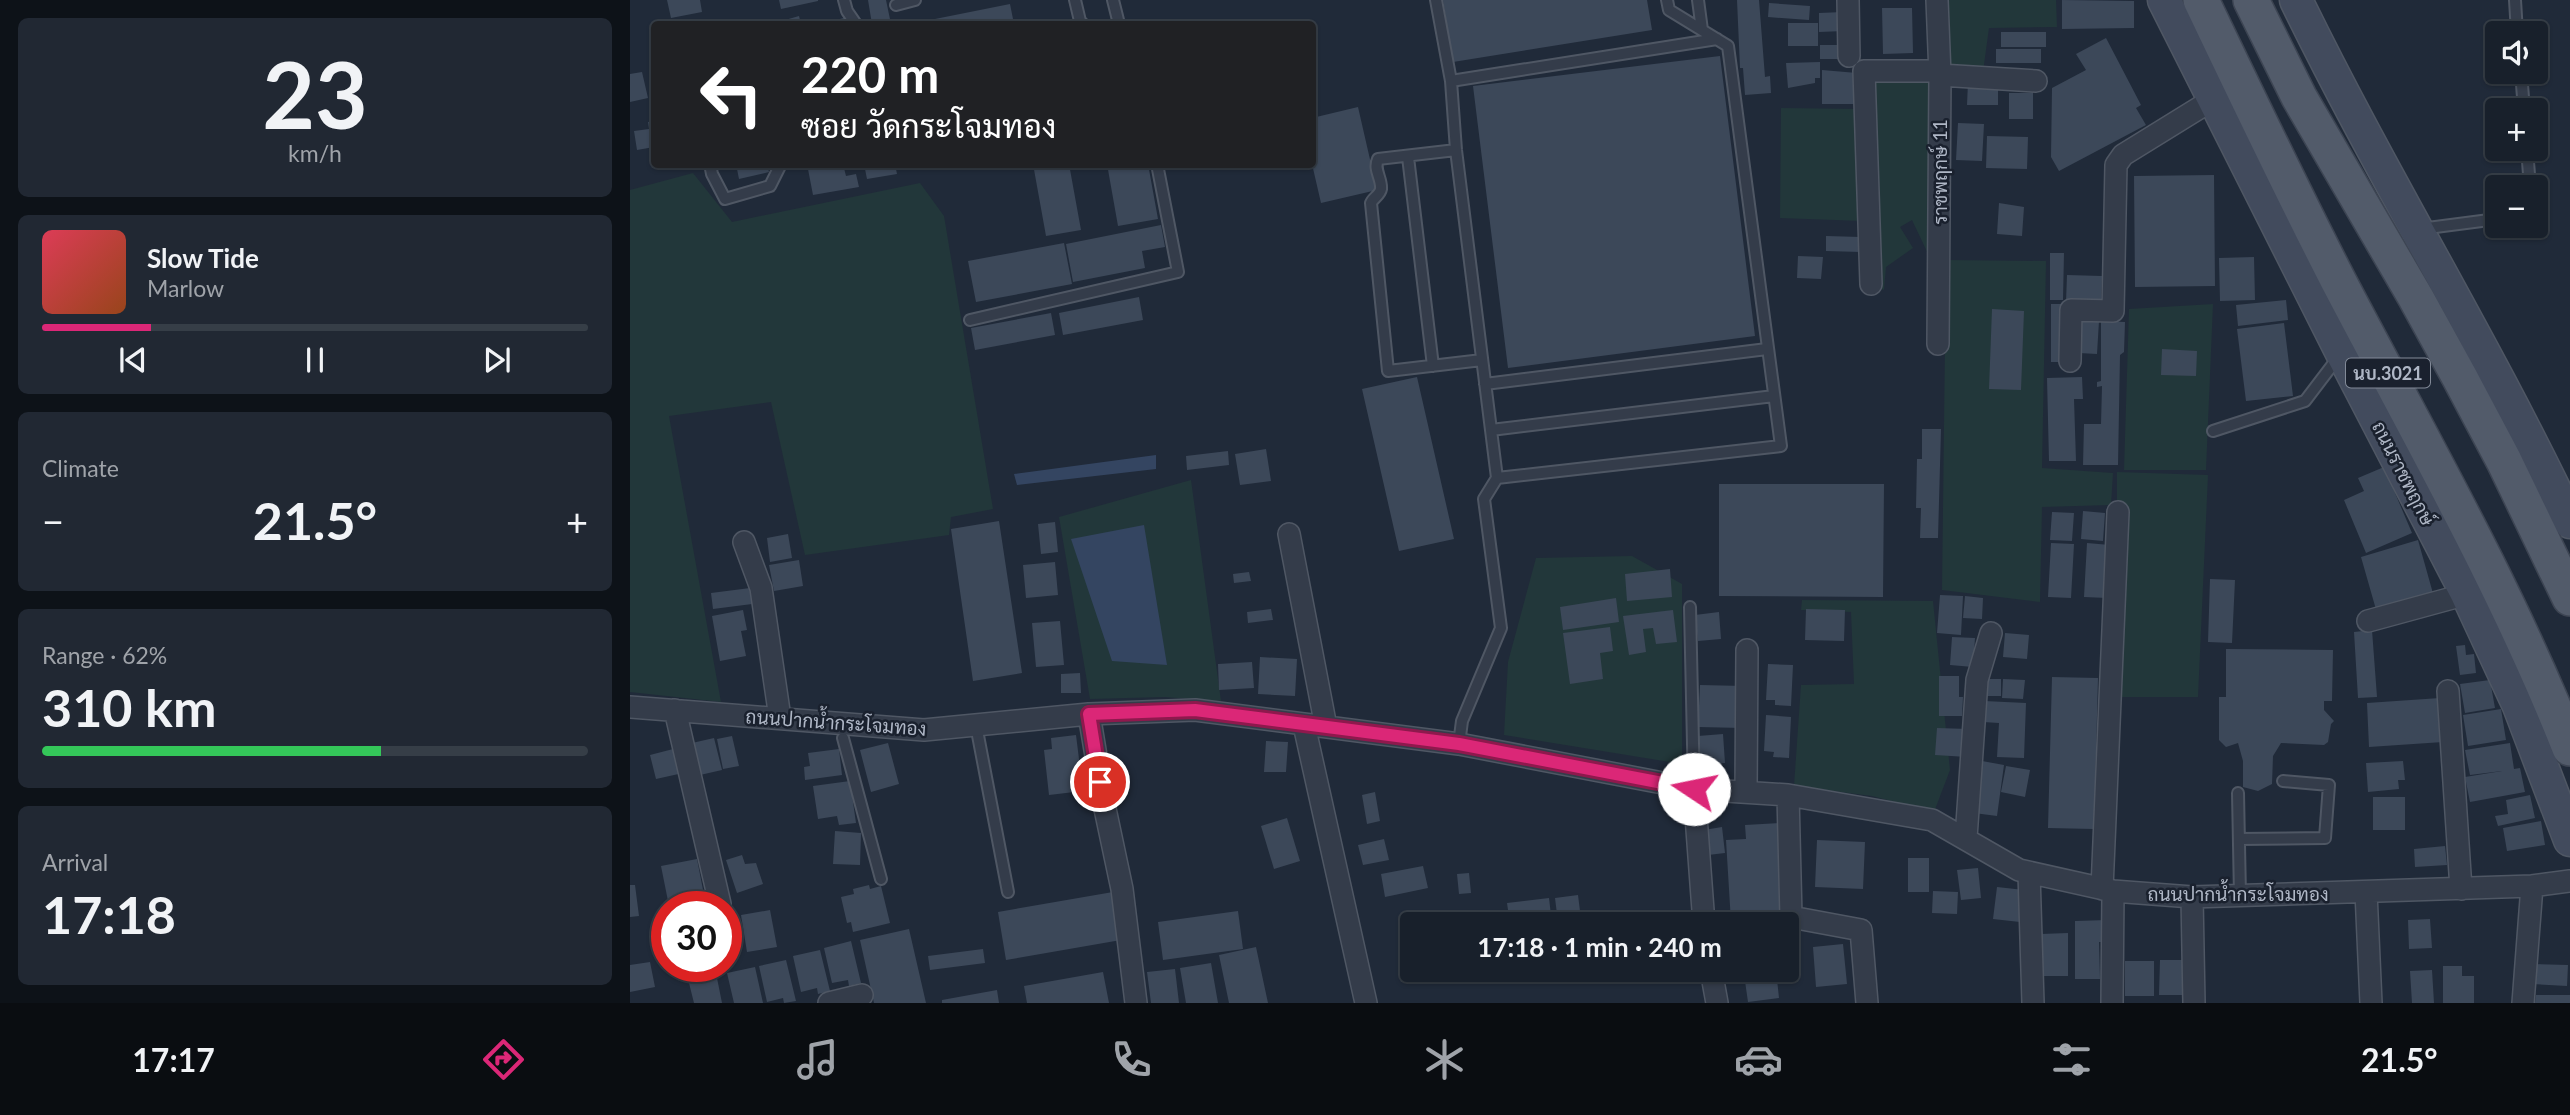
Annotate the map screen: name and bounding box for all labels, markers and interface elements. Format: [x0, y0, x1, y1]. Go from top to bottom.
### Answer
map controls [2485, 21, 2548, 238]
button: sound [2485, 21, 2548, 84]
text: 23 [262, 39, 368, 148]
text: 220 m [801, 45, 939, 103]
icon: left [686, 49, 777, 140]
button: + [2485, 98, 2548, 161]
text: ซอย วัดกระโจมทอง [801, 106, 1056, 145]
street label: ราชพฤกษ์ 11 [1928, 119, 1952, 225]
text: km/h [288, 139, 342, 167]
button: − [2485, 175, 2548, 238]
text: Slow Tide [147, 242, 259, 274]
text: Marlow [147, 274, 224, 302]
icon: previous [114, 341, 152, 379]
icon: pause [296, 341, 334, 379]
icon: next [478, 341, 516, 379]
road number: นบ.3021 [2346, 358, 2430, 388]
street label: ถนนราชพฤกษ์ [2367, 417, 2441, 530]
text: Climate [42, 454, 119, 482]
text: 21.5° [253, 489, 377, 551]
text: − [42, 498, 64, 544]
text: + [566, 498, 588, 544]
text: Range · 62% [42, 641, 167, 669]
text: 310 km [42, 676, 216, 738]
street label: ถนนปากน้ำกระโจมทอง [745, 701, 927, 740]
pin [1070, 752, 1130, 812]
position arrow [1657, 752, 1731, 826]
icon: arrive [1081, 763, 1119, 801]
text: Arrival [42, 848, 108, 876]
street label: ถนนปากน้ำกระโจมทอง [2147, 879, 2329, 905]
text: 17:18 [42, 883, 176, 945]
speed limit sign: 30 [651, 891, 742, 982]
text: 17:18 · 1 min · 240 m [1477, 931, 1722, 963]
icon: directions [479, 1035, 528, 1084]
icon: music [793, 1035, 842, 1084]
icon: phone [1107, 1035, 1156, 1084]
icon: climate [1420, 1035, 1469, 1084]
icon: car [1734, 1035, 1783, 1084]
icon: filters [2047, 1035, 2096, 1084]
text: 17:17 [132, 1040, 215, 1079]
text: 21.5° [2361, 1040, 2438, 1079]

